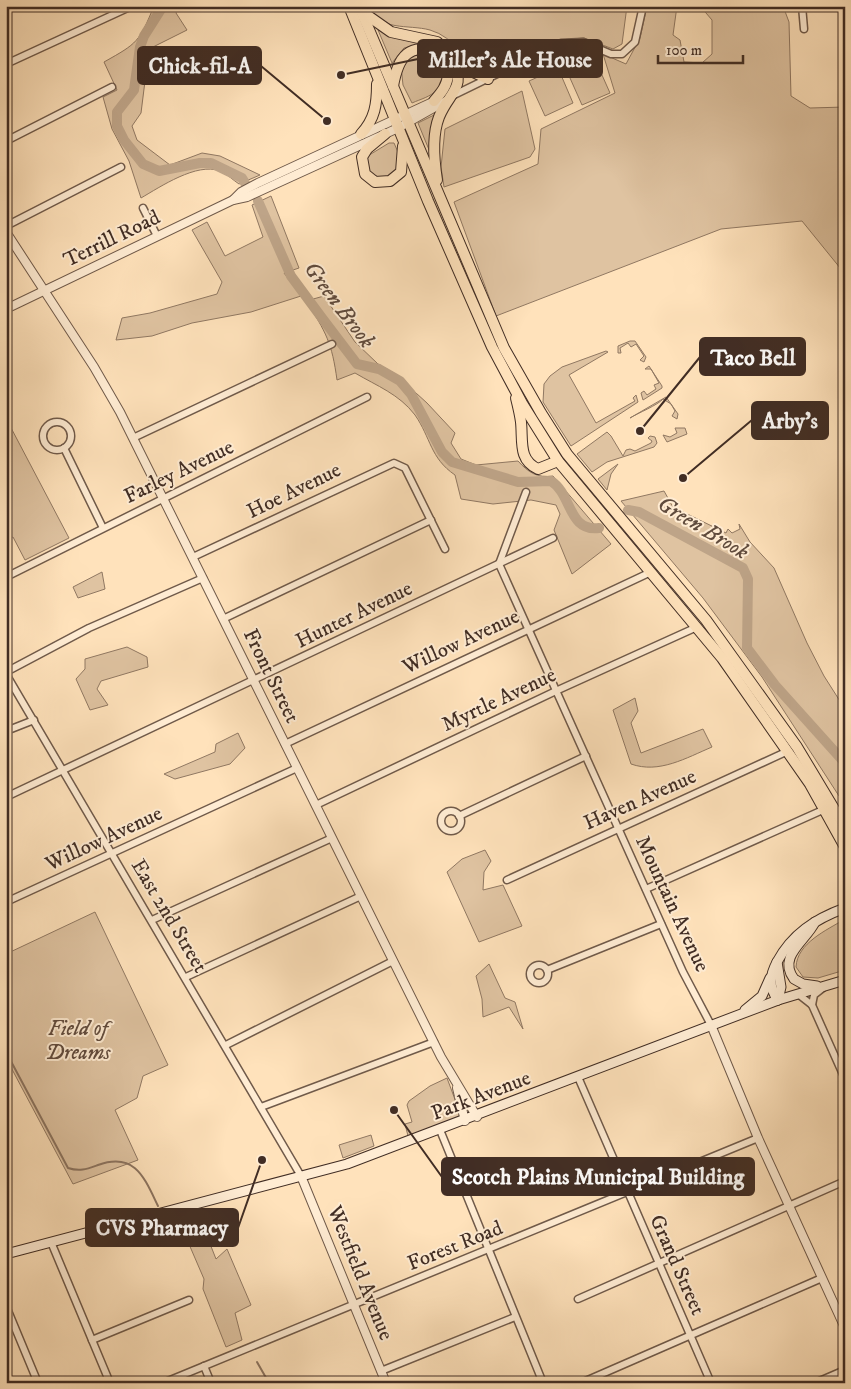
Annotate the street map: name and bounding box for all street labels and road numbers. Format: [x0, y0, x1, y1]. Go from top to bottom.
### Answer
street label: Terrill Road [60, 204, 165, 274]
street label: Farley Avenue [120, 434, 238, 510]
street label: Hoe Avenue [243, 457, 345, 525]
street label: Hunter Avenue [291, 575, 417, 654]
street label: Willow Avenue [398, 604, 524, 681]
street label: Front Street [237, 625, 305, 728]
street label: Myrtle Avenue [438, 662, 561, 738]
street label: Haven Avenue [580, 764, 701, 836]
street label: Willow Avenue [41, 801, 167, 878]
street label: Mountain Avenue [629, 832, 715, 976]
street label: East 2nd Street [125, 854, 213, 978]
street label: Park Avenue [428, 1065, 535, 1127]
street label: Westfield Avenue [321, 1201, 399, 1344]
street label: Grand Street [643, 1211, 711, 1319]
street label: Forest Road [404, 1215, 507, 1277]

